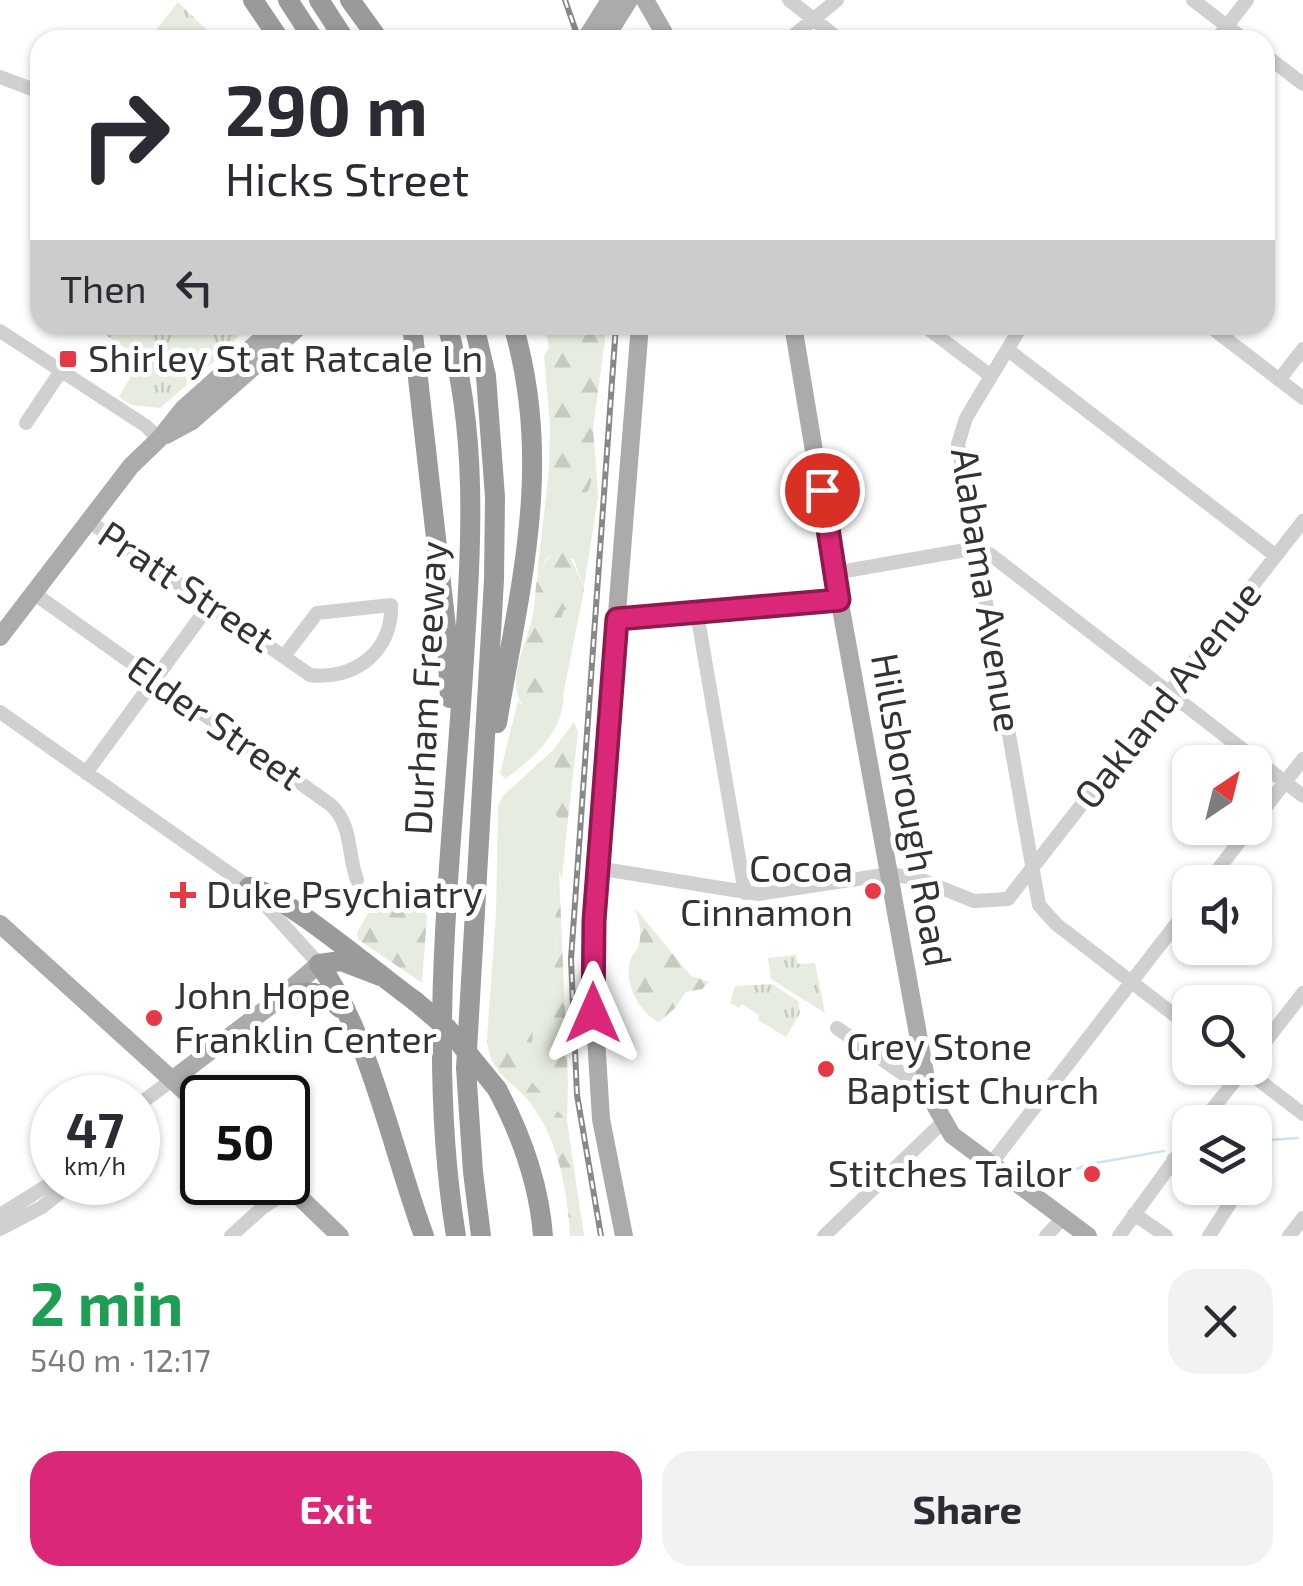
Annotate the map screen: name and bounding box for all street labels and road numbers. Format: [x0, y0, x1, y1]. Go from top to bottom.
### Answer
street label: Alabama Avenue [943, 444, 1033, 735]
street label: Pratt Street [91, 510, 284, 661]
street label: Durham Freeway [393, 540, 455, 836]
street label: Oakland Avenue [1063, 571, 1270, 817]
street label: Elder Street [120, 644, 313, 798]
street label: Hillsborough Road [863, 649, 963, 970]

